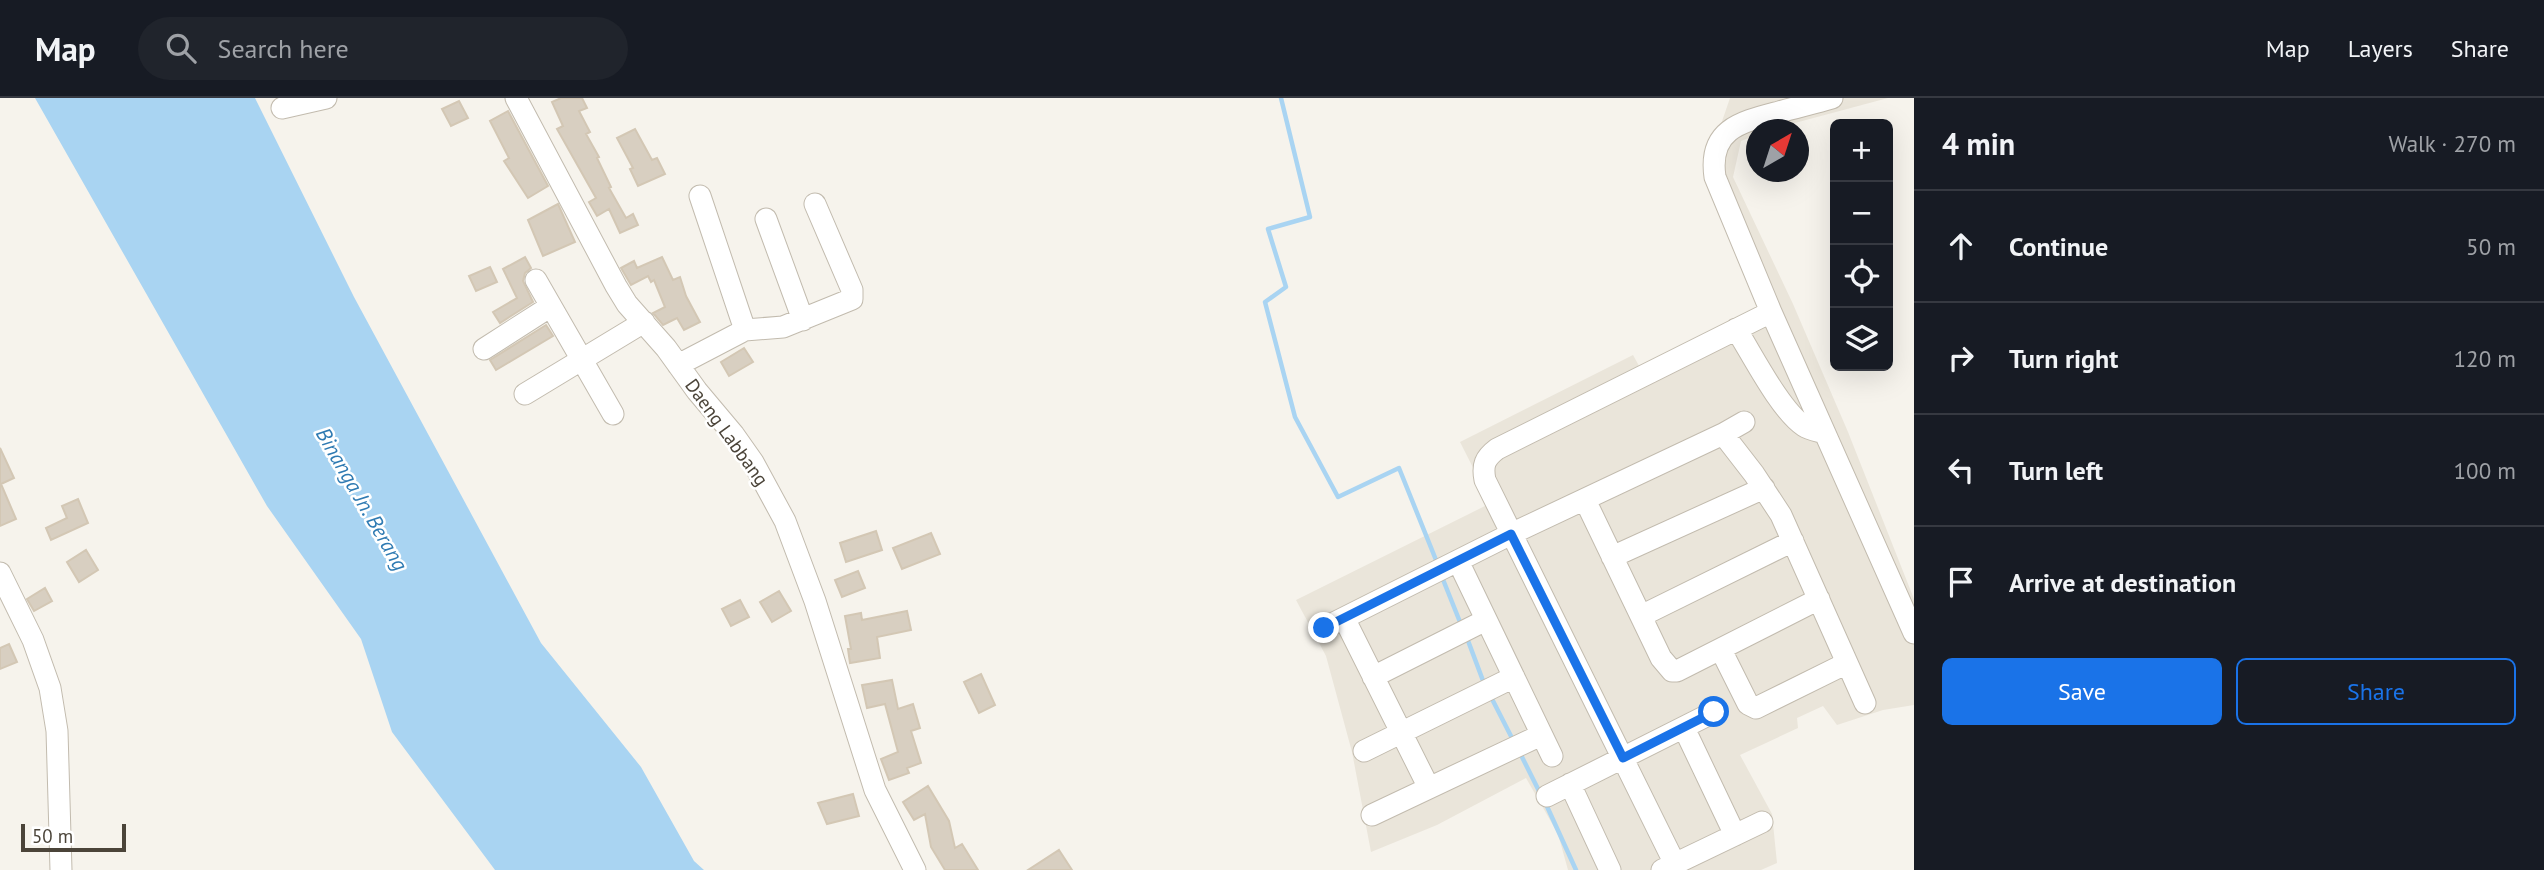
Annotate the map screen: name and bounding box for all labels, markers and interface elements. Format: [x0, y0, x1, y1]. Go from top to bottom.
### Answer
search box [138, 17, 628, 80]
text: Map [35, 27, 96, 70]
icon: search [162, 29, 200, 67]
text: Search here [218, 32, 349, 65]
text: Map [2266, 33, 2310, 64]
text: Layers [2348, 33, 2413, 64]
text: Share [2451, 33, 2509, 64]
north arrow [1746, 119, 1809, 182]
map controls [1830, 119, 1893, 371]
button: + [1830, 119, 1893, 182]
text: 4 min [1942, 124, 2015, 163]
text: Walk · 270 m [2389, 129, 2516, 158]
button: − [1830, 182, 1893, 245]
icon: ahead [1942, 227, 1980, 265]
text: Continue [2009, 230, 2108, 263]
text: 50 m [2466, 232, 2516, 261]
button: locate [1830, 245, 1893, 308]
button: layers [1830, 308, 1893, 371]
icon: right [1942, 339, 1980, 377]
text: Turn right [2009, 342, 2118, 375]
text: 120 m [2454, 344, 2516, 373]
street label: Daeng Labbang [680, 374, 774, 490]
water label: Binanga Jn. Berang [310, 423, 414, 576]
icon: left [1942, 451, 1980, 489]
text: Turn left [2009, 454, 2103, 487]
text: 100 m [2454, 456, 2516, 485]
icon: arrive [1942, 563, 1980, 601]
text: Arrive at destination [2009, 566, 2236, 599]
route end [1308, 612, 1339, 643]
button: Save [1942, 658, 2222, 725]
button: Share [2236, 658, 2516, 725]
route start [1698, 696, 1729, 727]
scale bar [21, 821, 126, 853]
text: 50 m [32, 824, 73, 848]

